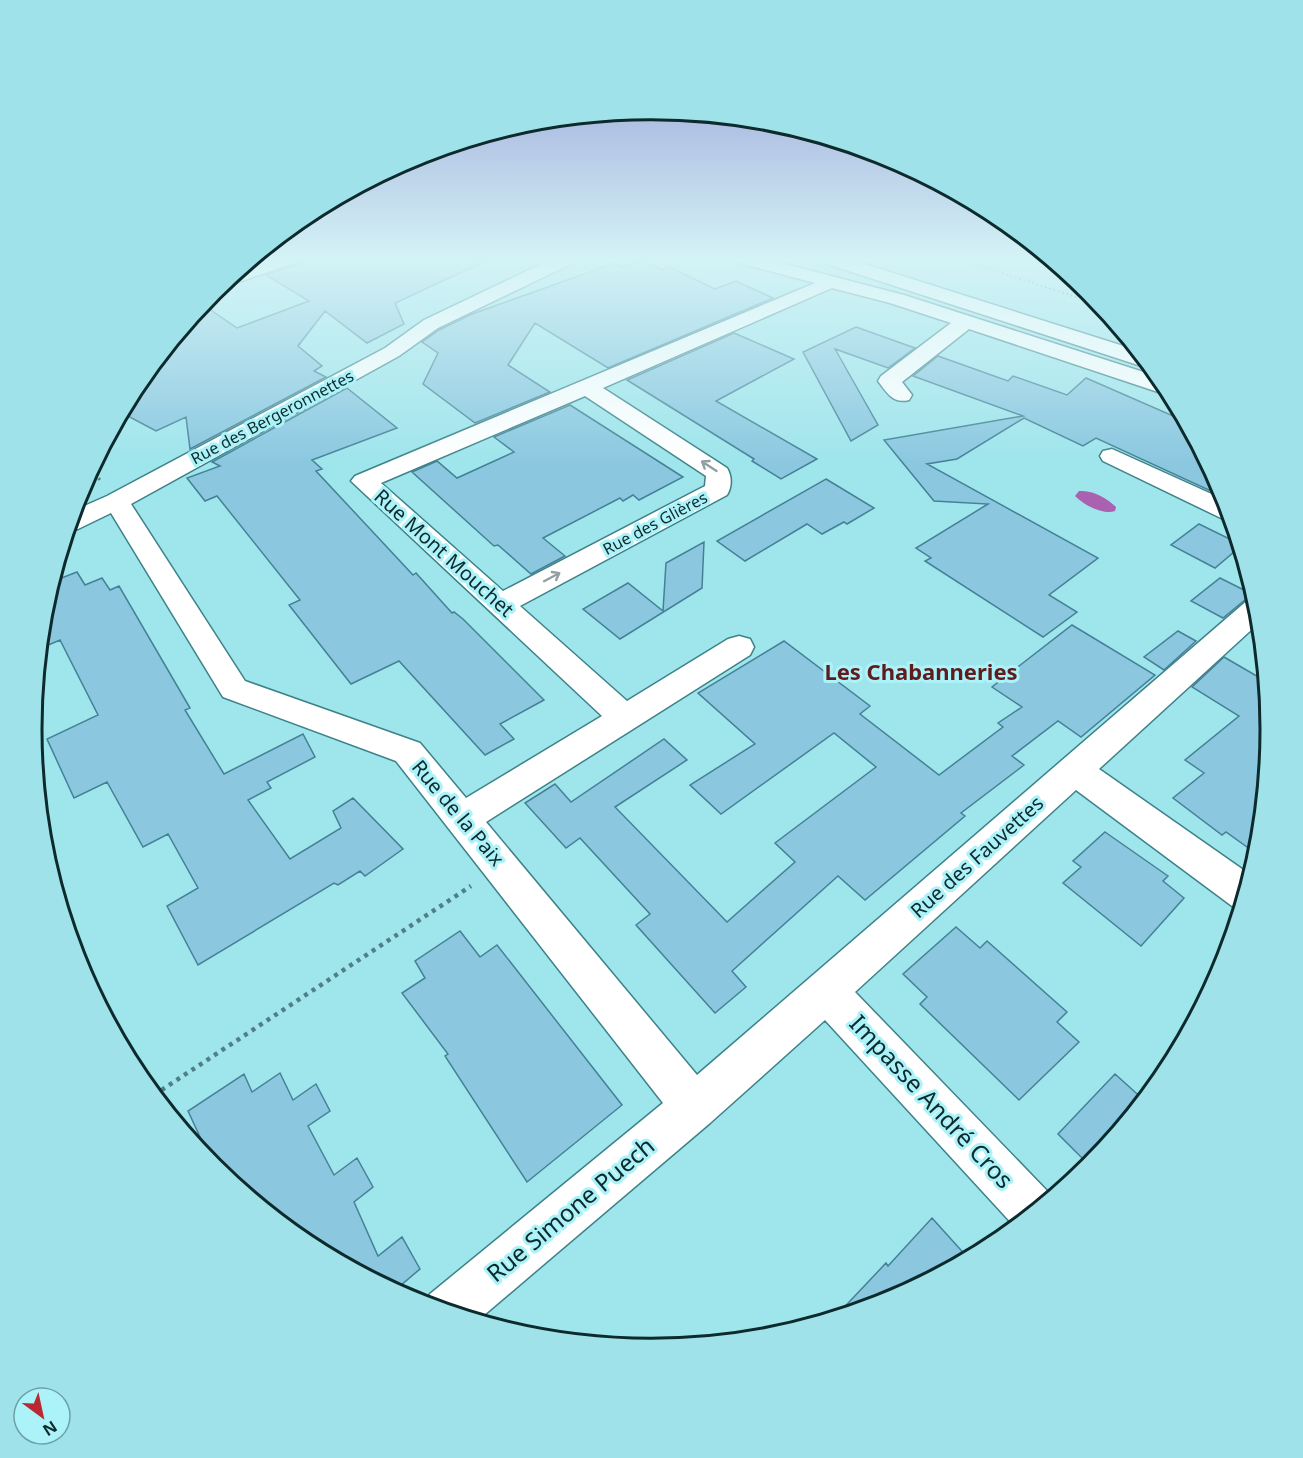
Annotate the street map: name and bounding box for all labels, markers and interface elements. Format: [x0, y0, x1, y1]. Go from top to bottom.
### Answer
street label: Rue des Bergeronnettes [187, 365, 357, 469]
one-way arrow [701, 460, 718, 472]
street label: Rue Mont Mouchet [369, 483, 520, 623]
street label: Rue des Glières [599, 486, 711, 560]
one-way arrow [543, 571, 560, 583]
district label: Les Chabanneries [824, 656, 1018, 686]
street label: Rue de la Paix [406, 754, 511, 872]
street label: Rue des Fauvettes [904, 790, 1049, 924]
street label: Impasse André Cros [843, 1007, 1021, 1195]
street label: Rue Simone Puech [479, 1129, 661, 1289]
north arrow [12, 1386, 72, 1446]
text: N [39, 1416, 62, 1441]

